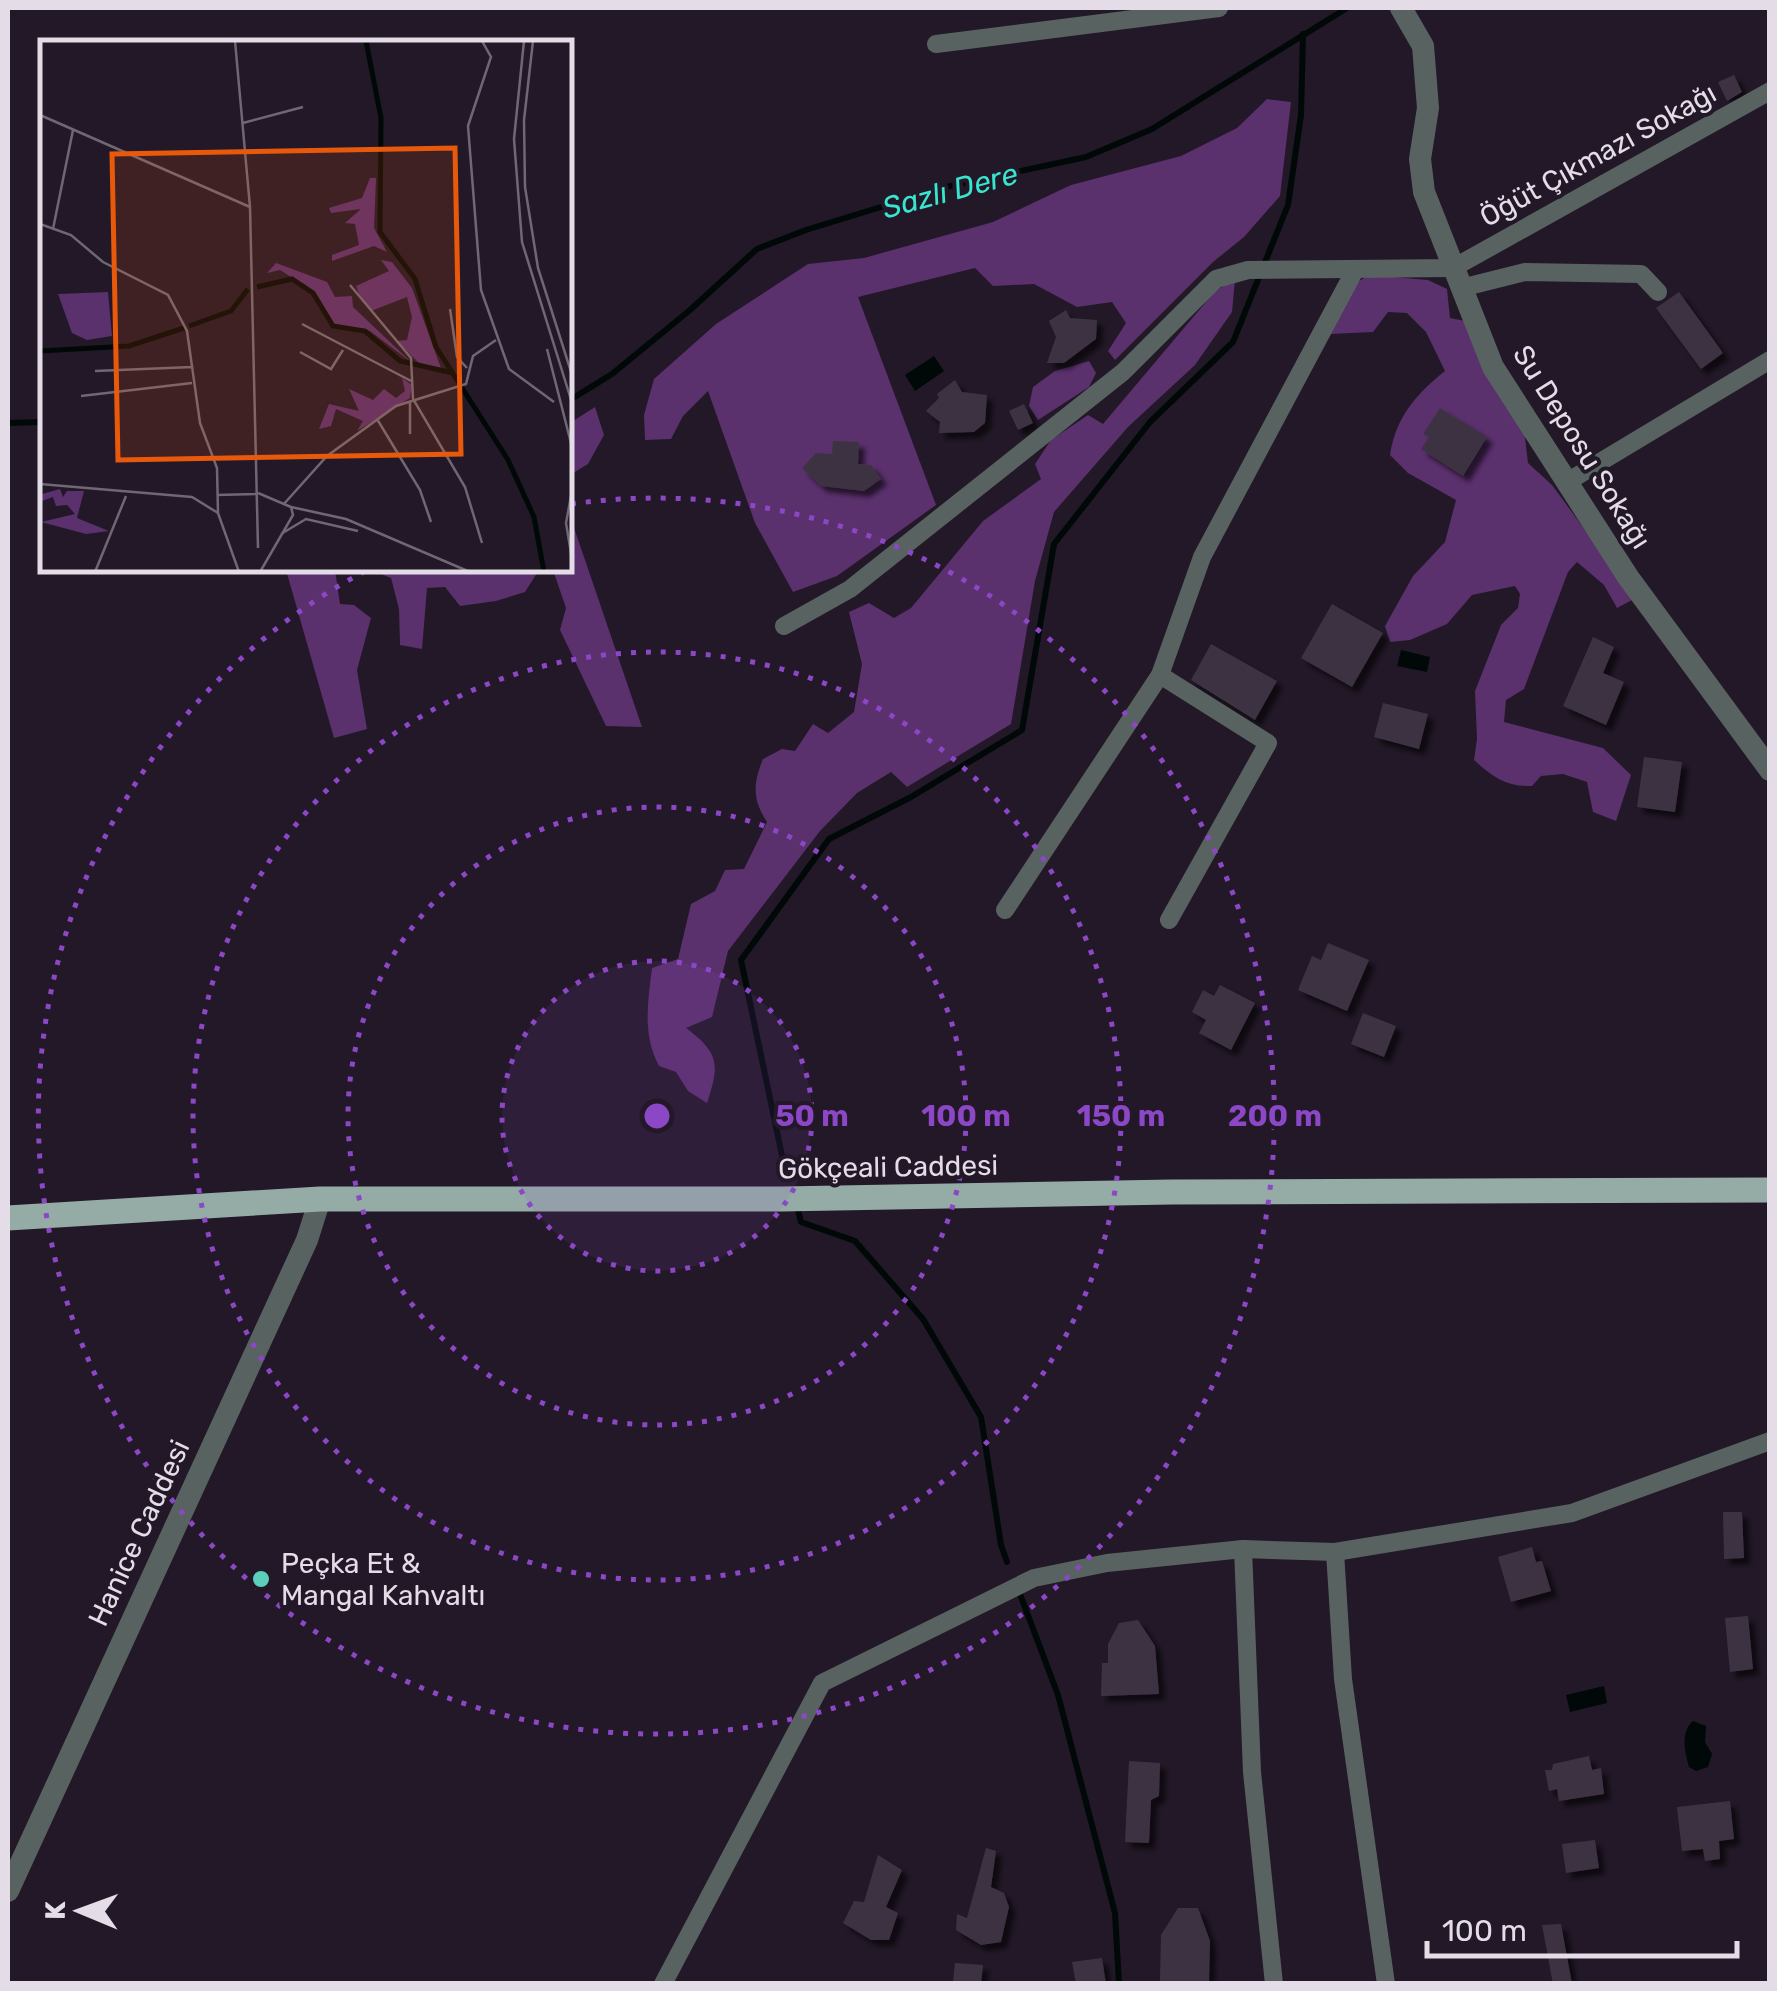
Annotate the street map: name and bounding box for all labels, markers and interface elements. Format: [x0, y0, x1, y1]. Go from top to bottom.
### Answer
inset map [40, 40, 572, 572]
street label: Öğüt Çıkmazı Sokağı [1474, 76, 1722, 234]
water label: Sazlı Dere [878, 156, 1022, 226]
street label: Su Deposu Sokağı [1506, 339, 1658, 555]
centre of rings [639, 1098, 675, 1134]
text: 50 m [775, 1098, 849, 1134]
text: 100 m [921, 1098, 1011, 1134]
text: 150 m [1077, 1098, 1165, 1134]
text: 200 m [1228, 1098, 1322, 1134]
street label: Gökçeali Caddesi [778, 1149, 998, 1185]
street label: Hanice Caddesi [81, 1435, 197, 1631]
place label: Peçka Et & Mangal Kahvaltı [281, 1547, 485, 1612]
marker: Peçka Et & Mangal Kahvaltı [250, 1568, 272, 1590]
north arrow [30, 1861, 130, 1961]
scale bar [1427, 1896, 1737, 1958]
text: K [39, 1901, 72, 1920]
text: 100 m [1442, 1913, 1527, 1949]

